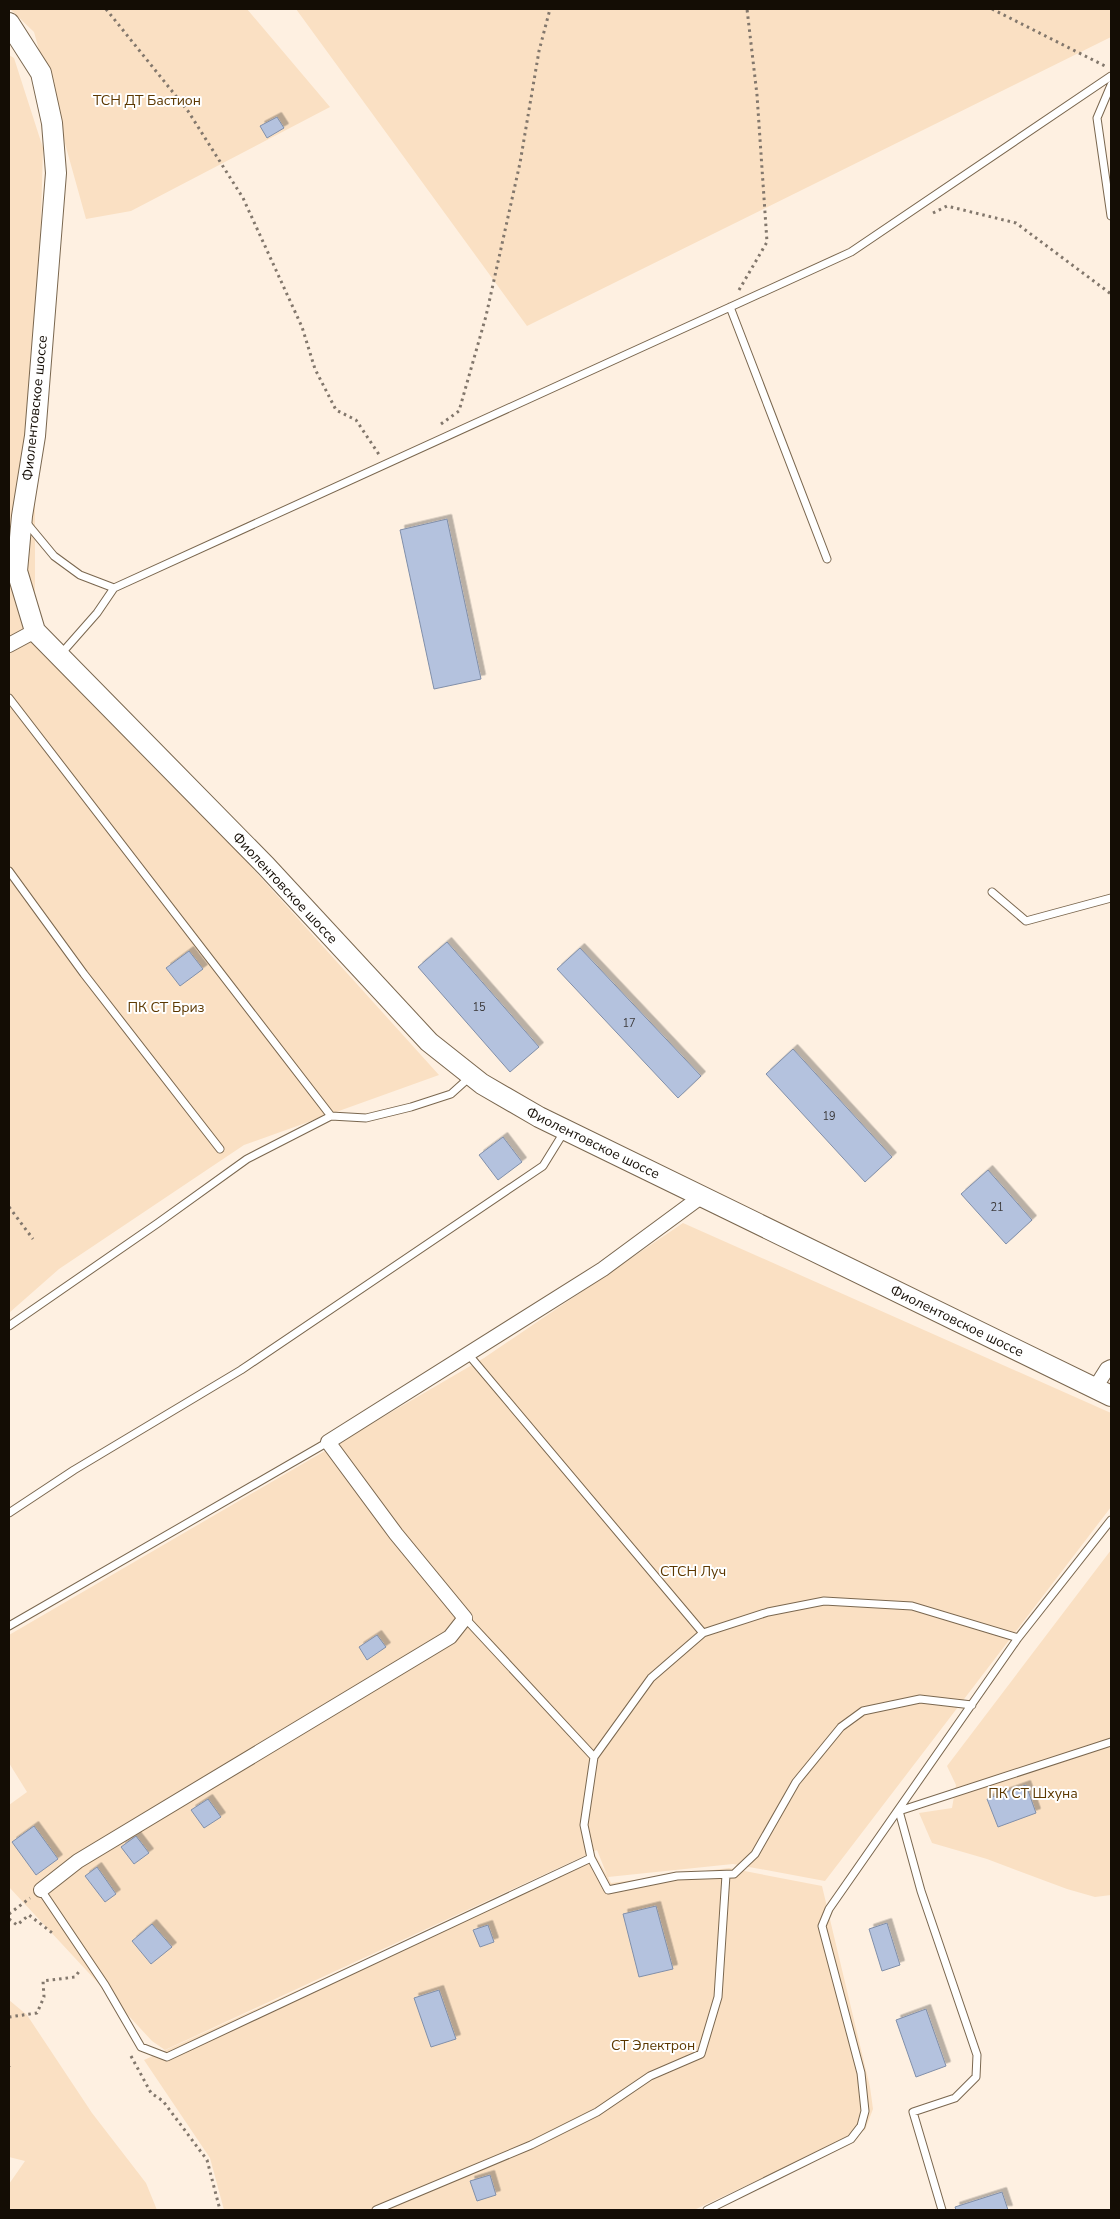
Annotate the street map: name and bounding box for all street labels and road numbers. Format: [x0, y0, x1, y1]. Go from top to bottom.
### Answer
street label: Фиолентовское шоссе [18, 334, 52, 482]
street label: Фиолентовское шоссе [228, 828, 342, 948]
street label: Фиолентовское шоссе [523, 1102, 663, 1184]
street label: Фиолентовское шоссе [887, 1280, 1027, 1362]

